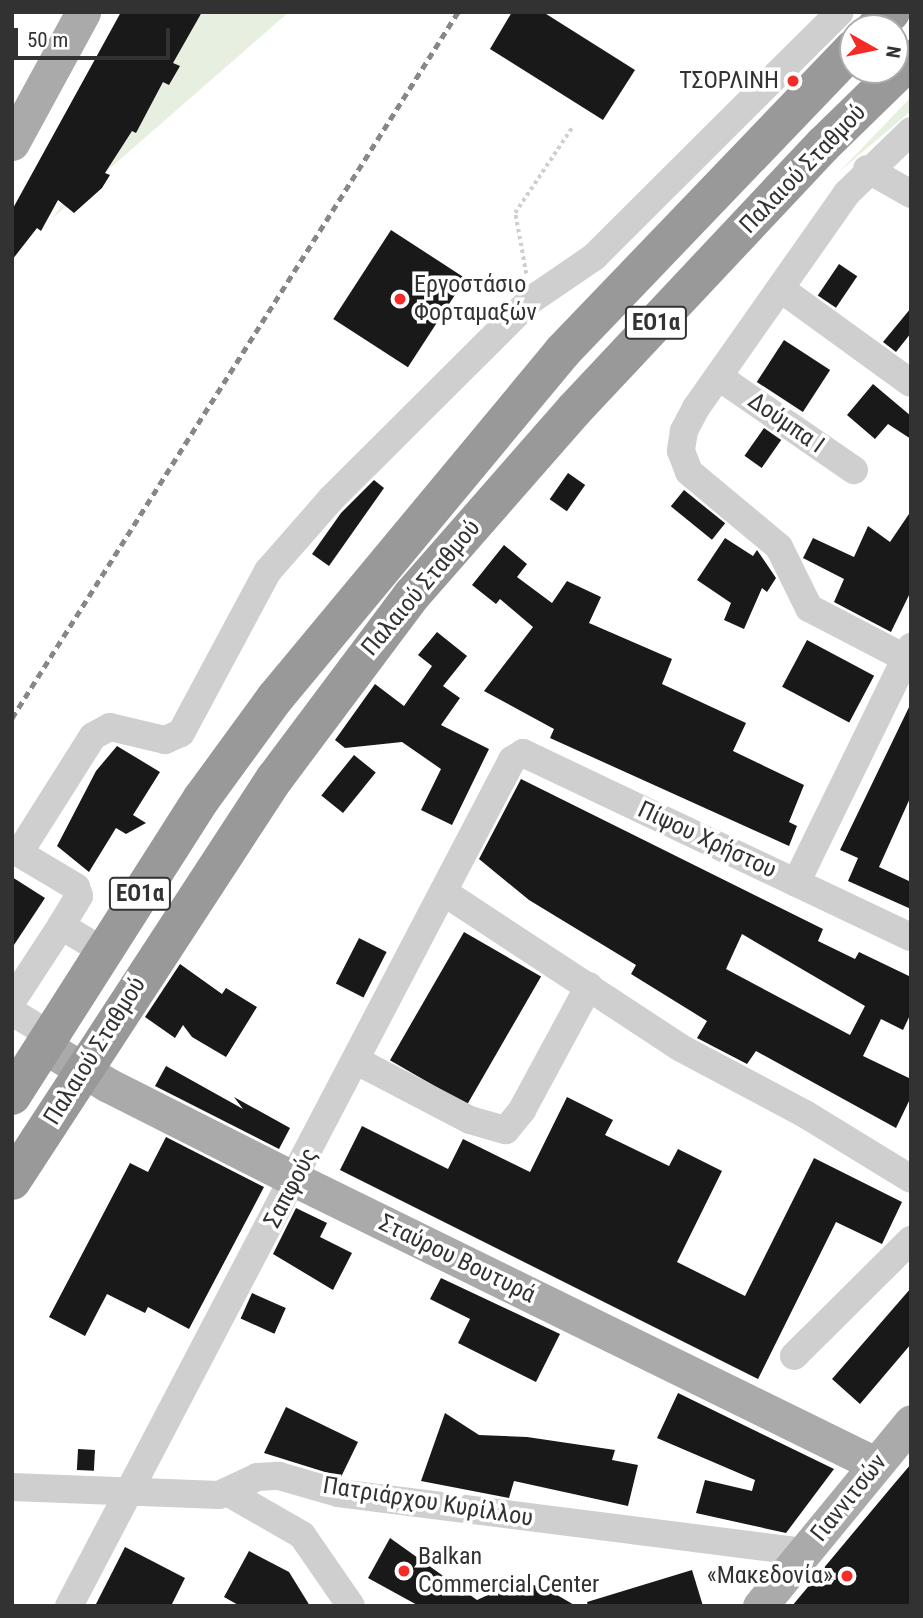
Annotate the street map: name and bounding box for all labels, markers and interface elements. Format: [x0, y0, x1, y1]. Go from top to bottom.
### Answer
scale bar [18, 14, 173, 58]
north arrow [839, 14, 909, 84]
text: 50 m [27, 28, 68, 52]
text: N [881, 44, 906, 60]
place label: ΤΣΟΡΛΙΝΗ [679, 67, 779, 95]
marker: ΤΣΟΡΛΙΝΗ [785, 73, 801, 89]
street label: Παλαιού Σταθμού [734, 98, 872, 240]
place label: Εργοστάσιο Φορταμαξών [414, 271, 537, 327]
marker: Εργοστάσιο Φορταμαξών [392, 291, 408, 307]
road number: ΕΟ1α [624, 304, 688, 342]
street label: Δούμπα Ι [742, 387, 830, 459]
street label: Παλαιού Σταθμού [356, 514, 486, 662]
street label: Πίψου Χρήστου [633, 795, 781, 885]
road number: ΕΟ1α [108, 874, 172, 914]
street label: Παλαιού Σταθμού [38, 972, 152, 1130]
street label: Σαπφούς [258, 1143, 324, 1233]
street label: Σταύρου Βουτυρά [374, 1209, 540, 1309]
street label: Γιαννιτσών [805, 1448, 893, 1548]
street label: Πατριάρχου Κυρίλλου [321, 1471, 535, 1533]
place label: Balkan Commercial Center [418, 1543, 599, 1599]
place label: «Μακεδονία» [707, 1562, 833, 1590]
marker: Balkan Commercial Center [396, 1563, 412, 1579]
marker: «Μακεδονία» [839, 1568, 855, 1584]

